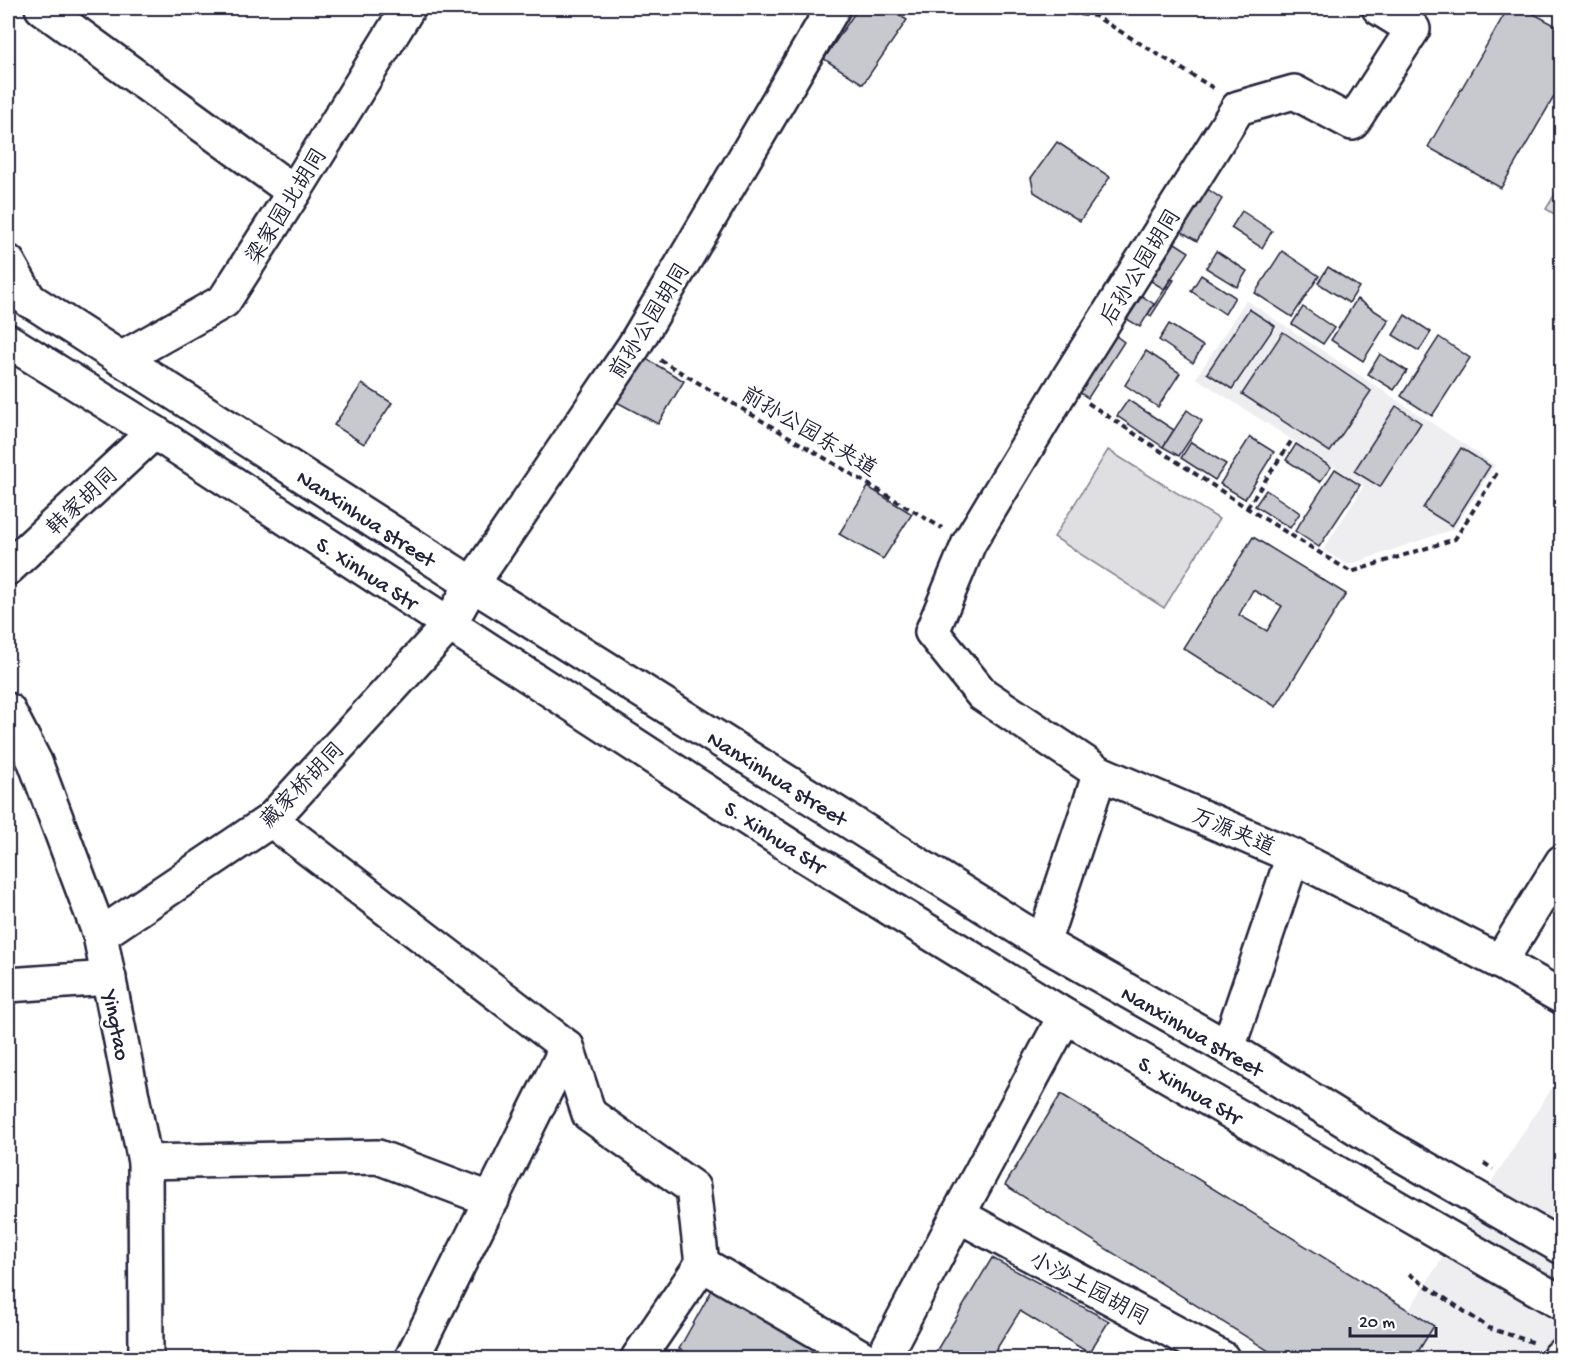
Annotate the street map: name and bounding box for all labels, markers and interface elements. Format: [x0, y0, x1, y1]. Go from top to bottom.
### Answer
street label: 梁家园北胡同 [241, 143, 334, 270]
street label: 后孙公园胡同 [1096, 205, 1188, 331]
street label: 前孙公园胡同 [604, 258, 697, 385]
street label: 前孙公园东夹道 [735, 381, 882, 484]
street label: 韩家胡同 [41, 462, 125, 542]
street label: Nanxinhua street [291, 466, 441, 576]
street label: S. Xinhua Str [310, 533, 423, 619]
street label: Nanxinhua street [701, 727, 852, 835]
street label: 藏家桥胡同 [255, 737, 351, 835]
street label: S. Xinhua Str [718, 797, 831, 883]
street label: 万源夹道 [1187, 804, 1278, 863]
street label: Nanxinhua street [1115, 982, 1268, 1086]
street label: Yingtao [94, 987, 134, 1063]
street label: S. Xinhua Str [1132, 1052, 1248, 1134]
street label: 小沙土园胡同 [1024, 1247, 1153, 1333]
scale bar [1350, 1300, 1436, 1338]
text: 20 m [1359, 1313, 1395, 1334]

